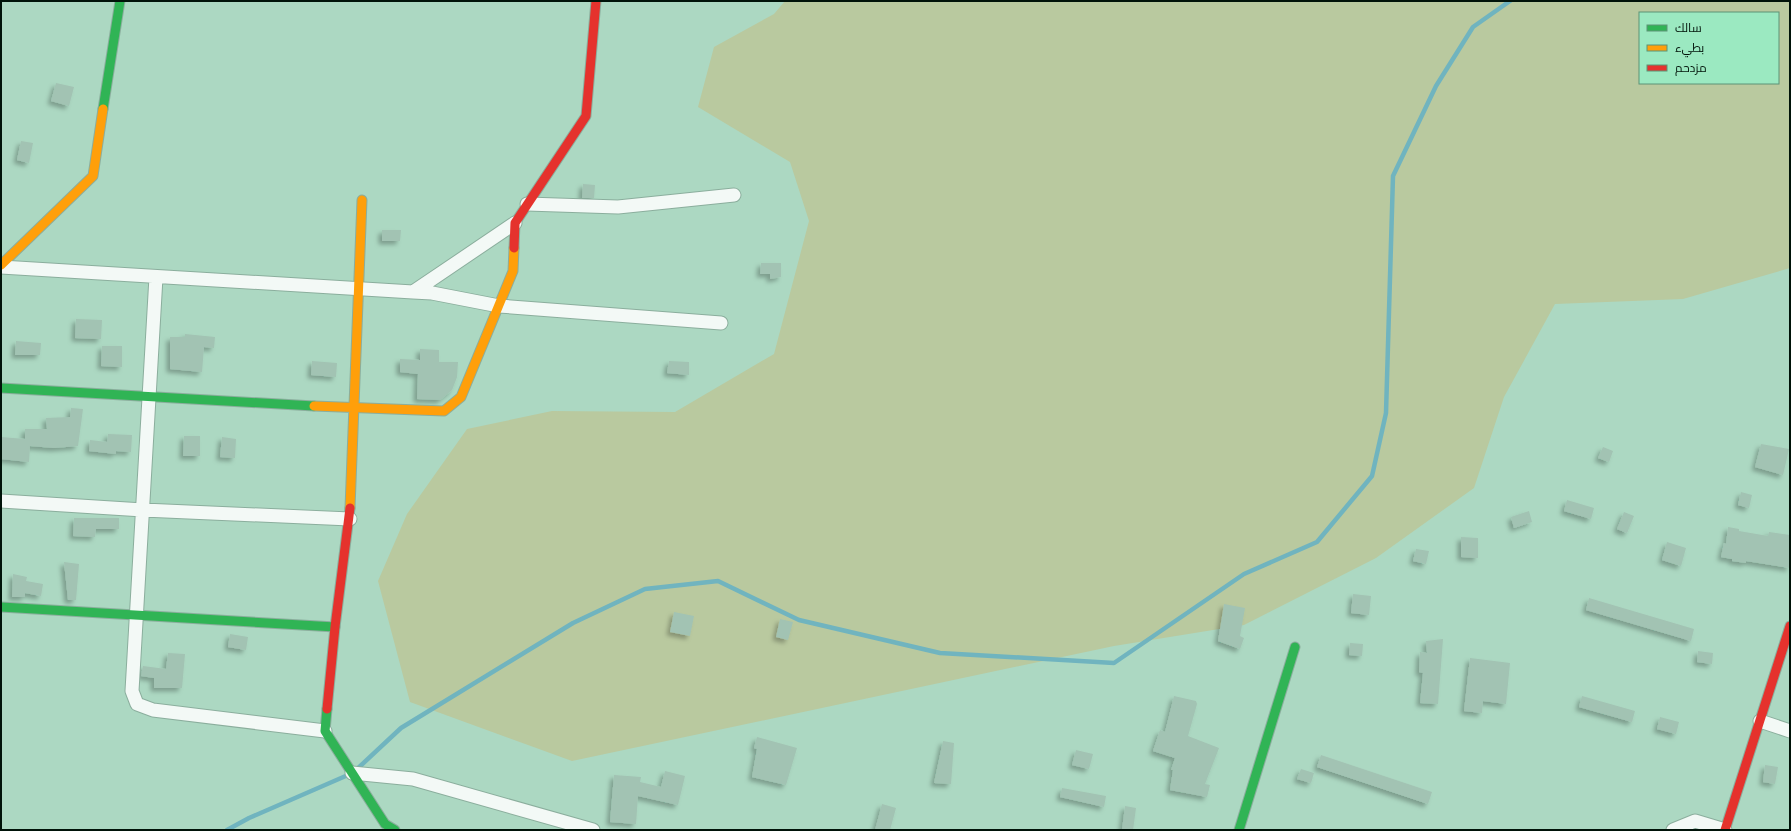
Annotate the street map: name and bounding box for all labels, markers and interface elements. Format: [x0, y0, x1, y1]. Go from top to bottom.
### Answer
legend [1639, 12, 1779, 84]
text: سالك [1675, 20, 1702, 35]
text: بطيء [1675, 40, 1704, 58]
text: مزدحم [1675, 60, 1707, 76]

